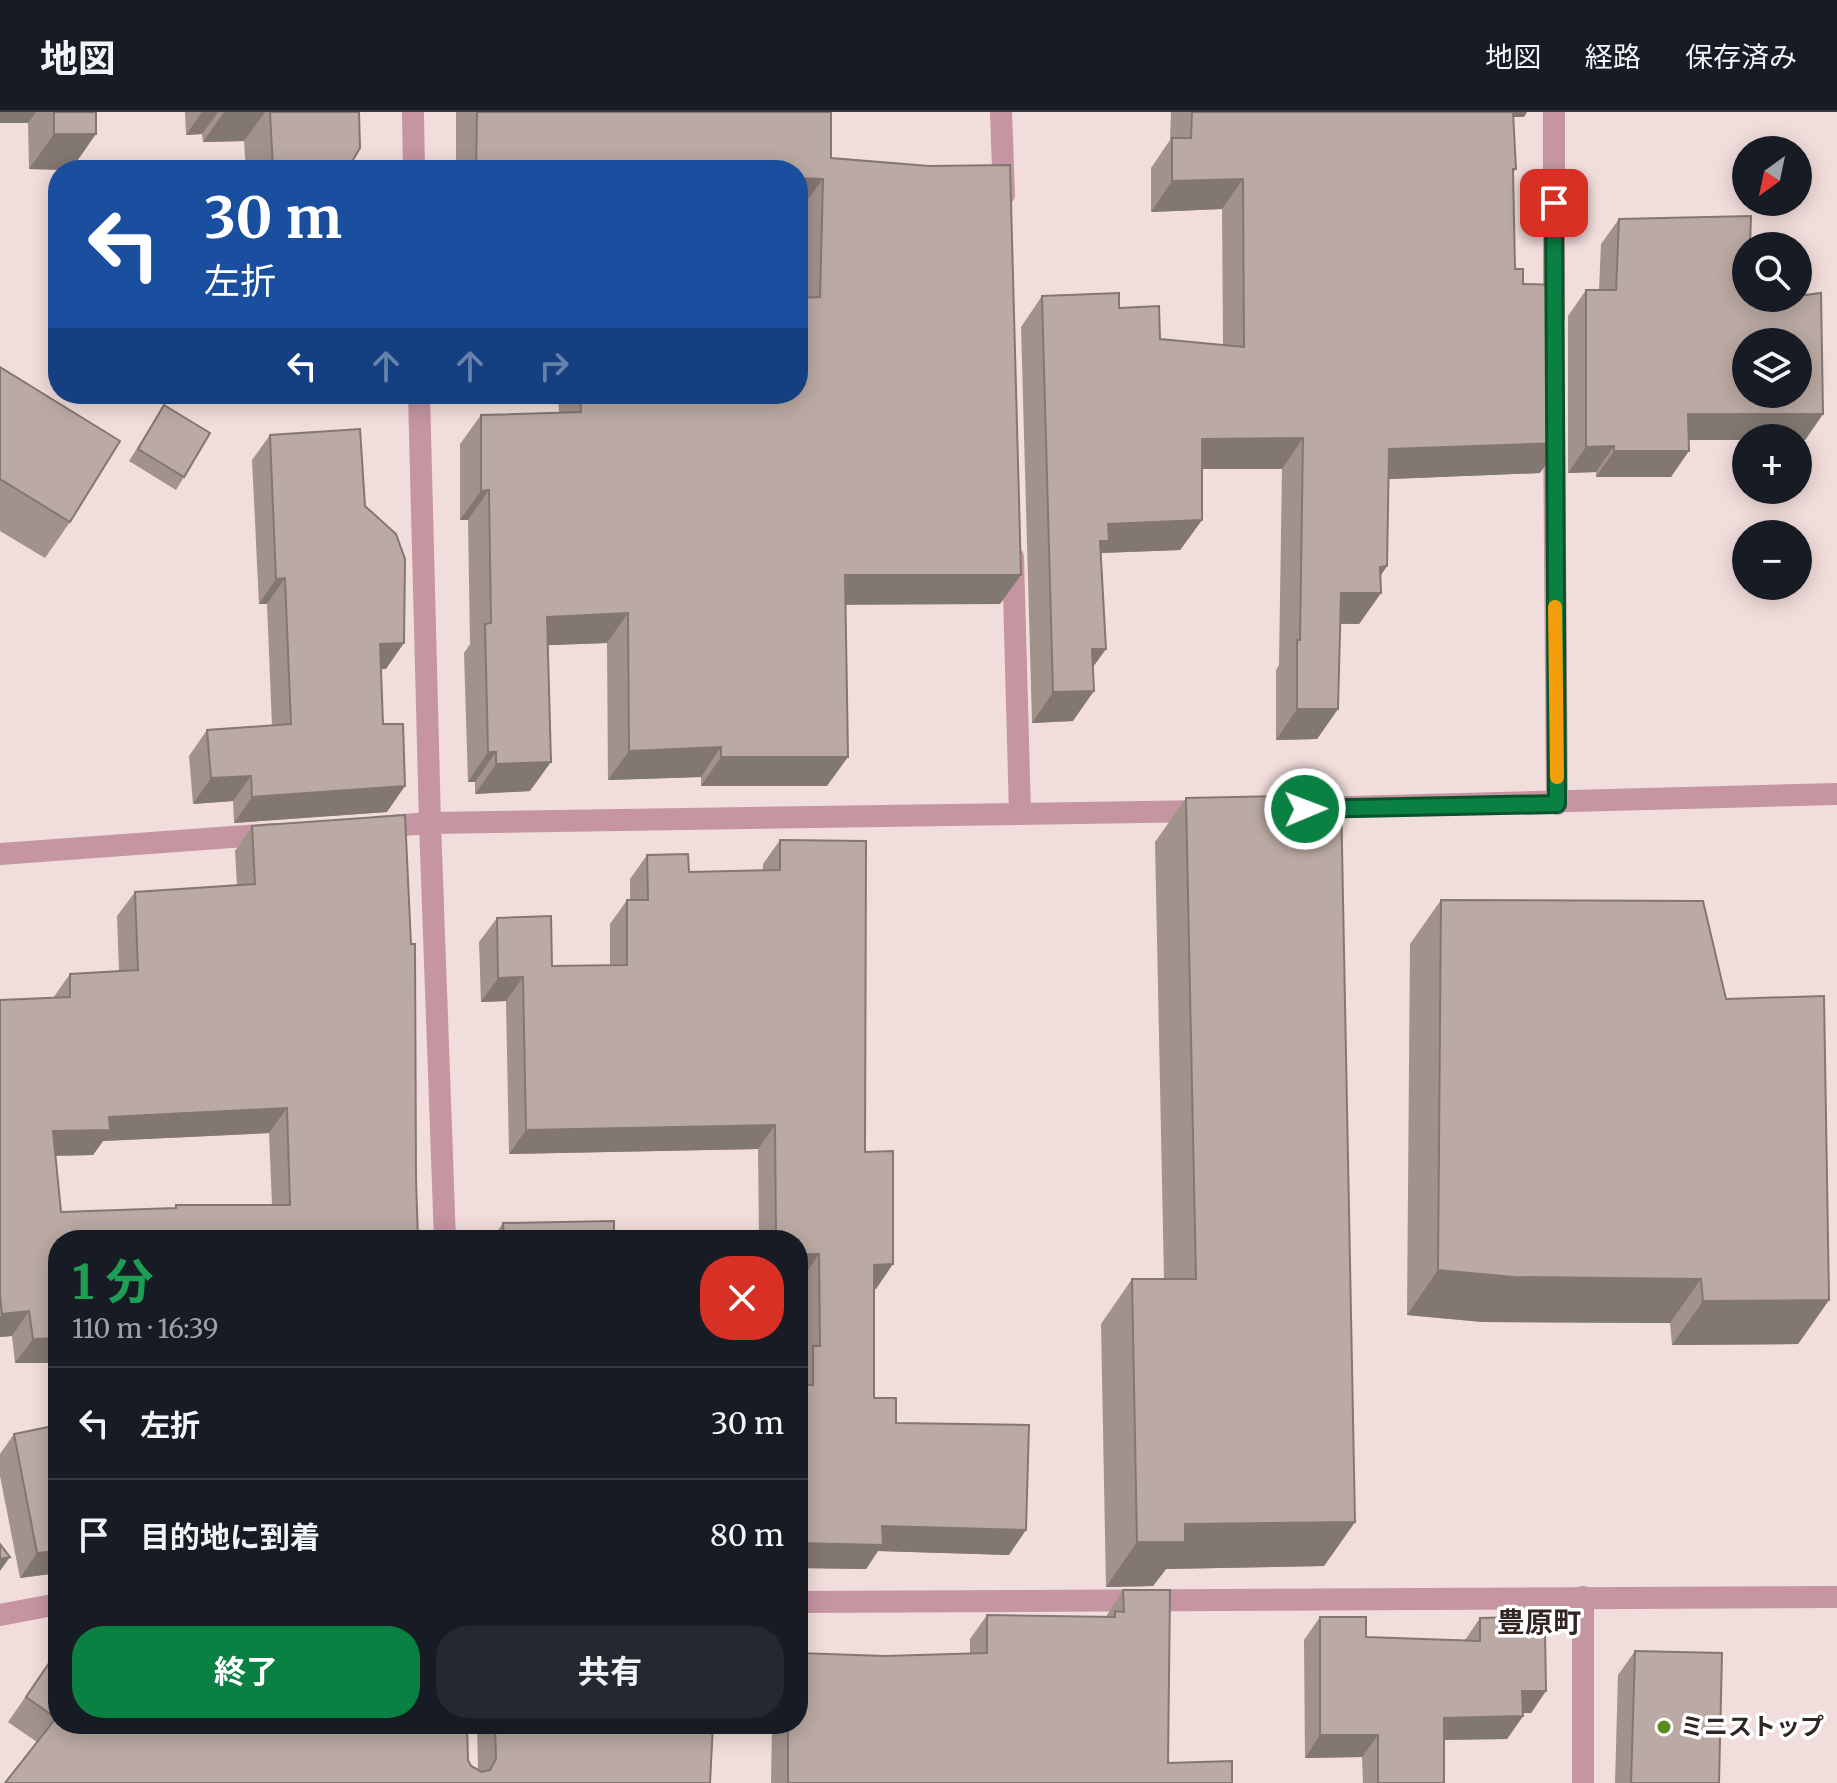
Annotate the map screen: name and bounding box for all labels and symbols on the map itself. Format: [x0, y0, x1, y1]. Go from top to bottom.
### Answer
north arrow [1732, 136, 1812, 216]
pin [1520, 169, 1588, 237]
position arrow [1263, 767, 1347, 851]
district label: 豊原町 [1497, 1604, 1581, 1640]
place label: ミニストップ [1680, 1711, 1824, 1742]
marker: ミニストップ [1655, 1718, 1673, 1736]

